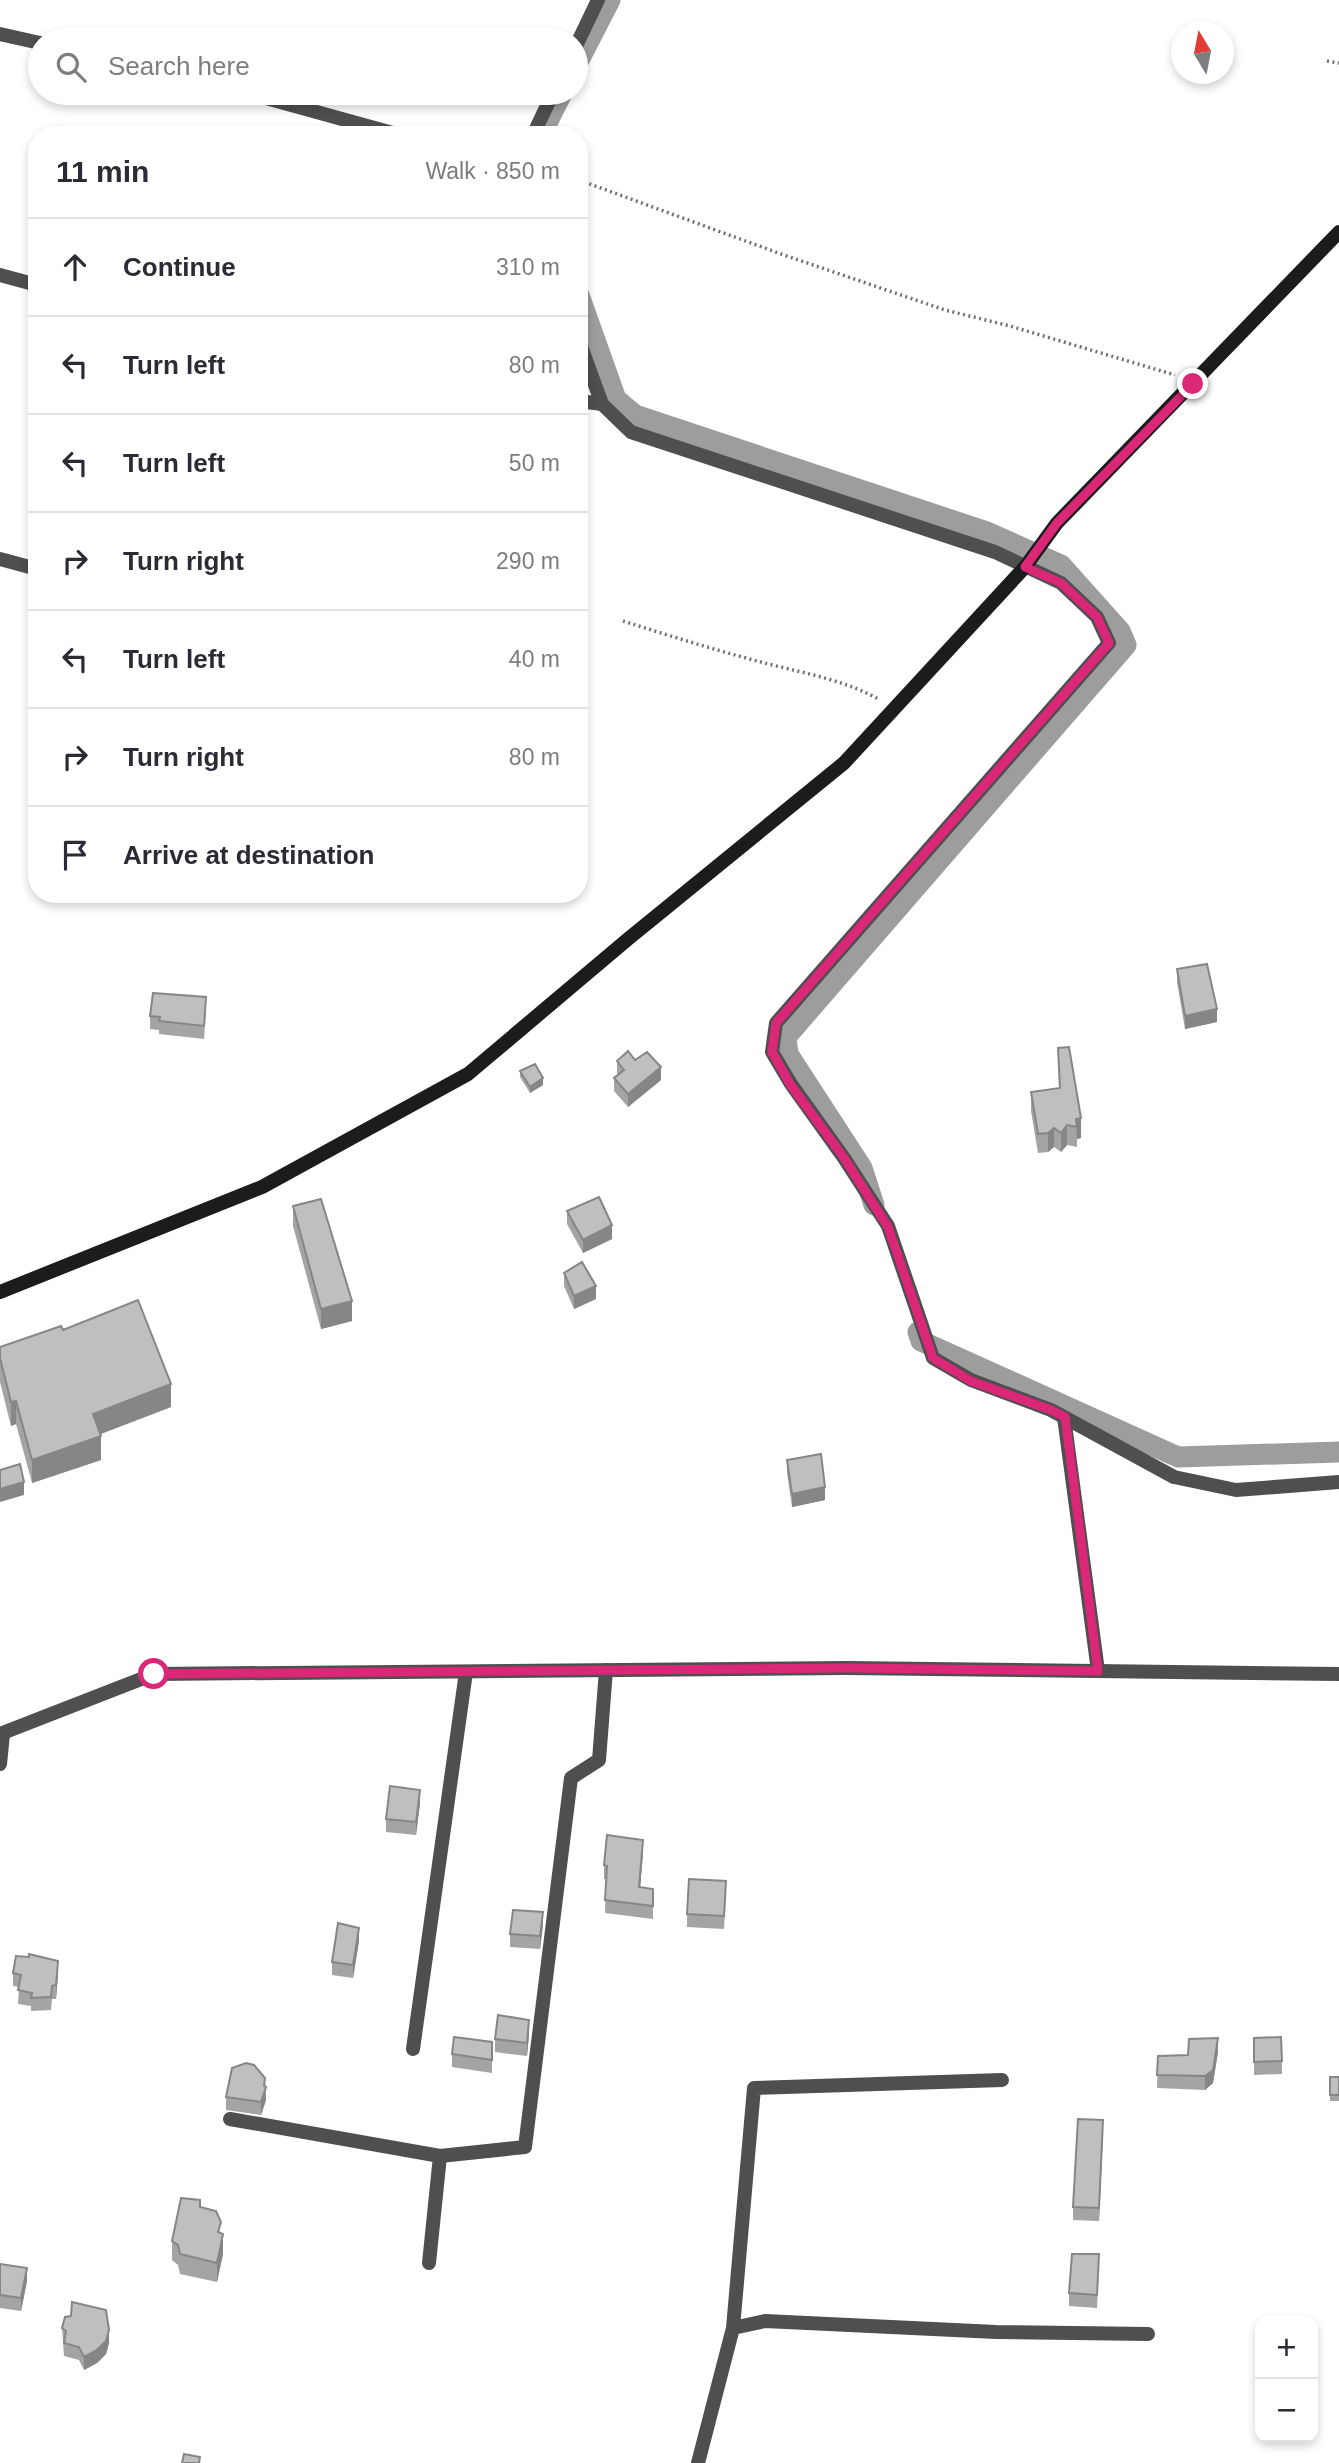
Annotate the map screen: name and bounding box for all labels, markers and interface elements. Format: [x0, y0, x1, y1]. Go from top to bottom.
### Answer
north arrow [1171, 21, 1234, 84]
search box [28, 28, 588, 105]
icon: search [52, 48, 90, 86]
text: Search here [108, 51, 250, 81]
text: 11 min [56, 155, 149, 188]
text: Walk · 850 m [425, 158, 560, 184]
icon: ahead [56, 248, 94, 286]
text: Continue [123, 252, 236, 282]
text: 310 m [496, 254, 560, 280]
icon: left [56, 346, 94, 384]
text: Turn left [123, 350, 225, 380]
text: 80 m [509, 352, 560, 378]
route end [1177, 368, 1208, 399]
icon: left [56, 444, 94, 482]
text: Turn left [123, 448, 225, 478]
text: 50 m [509, 450, 560, 476]
icon: right [56, 542, 94, 580]
text: Turn right [123, 546, 244, 576]
text: 290 m [496, 548, 560, 574]
icon: left [56, 640, 94, 678]
text: Turn left [123, 644, 225, 674]
text: 40 m [509, 646, 560, 672]
icon: right [56, 738, 94, 776]
text: Turn right [123, 742, 244, 772]
text: 80 m [509, 744, 560, 770]
icon: arrive [56, 836, 94, 874]
text: Arrive at destination [123, 840, 374, 870]
route start [138, 1658, 169, 1689]
map controls [1255, 2316, 1318, 2442]
button: + [1255, 2316, 1318, 2379]
button: − [1255, 2379, 1318, 2442]

